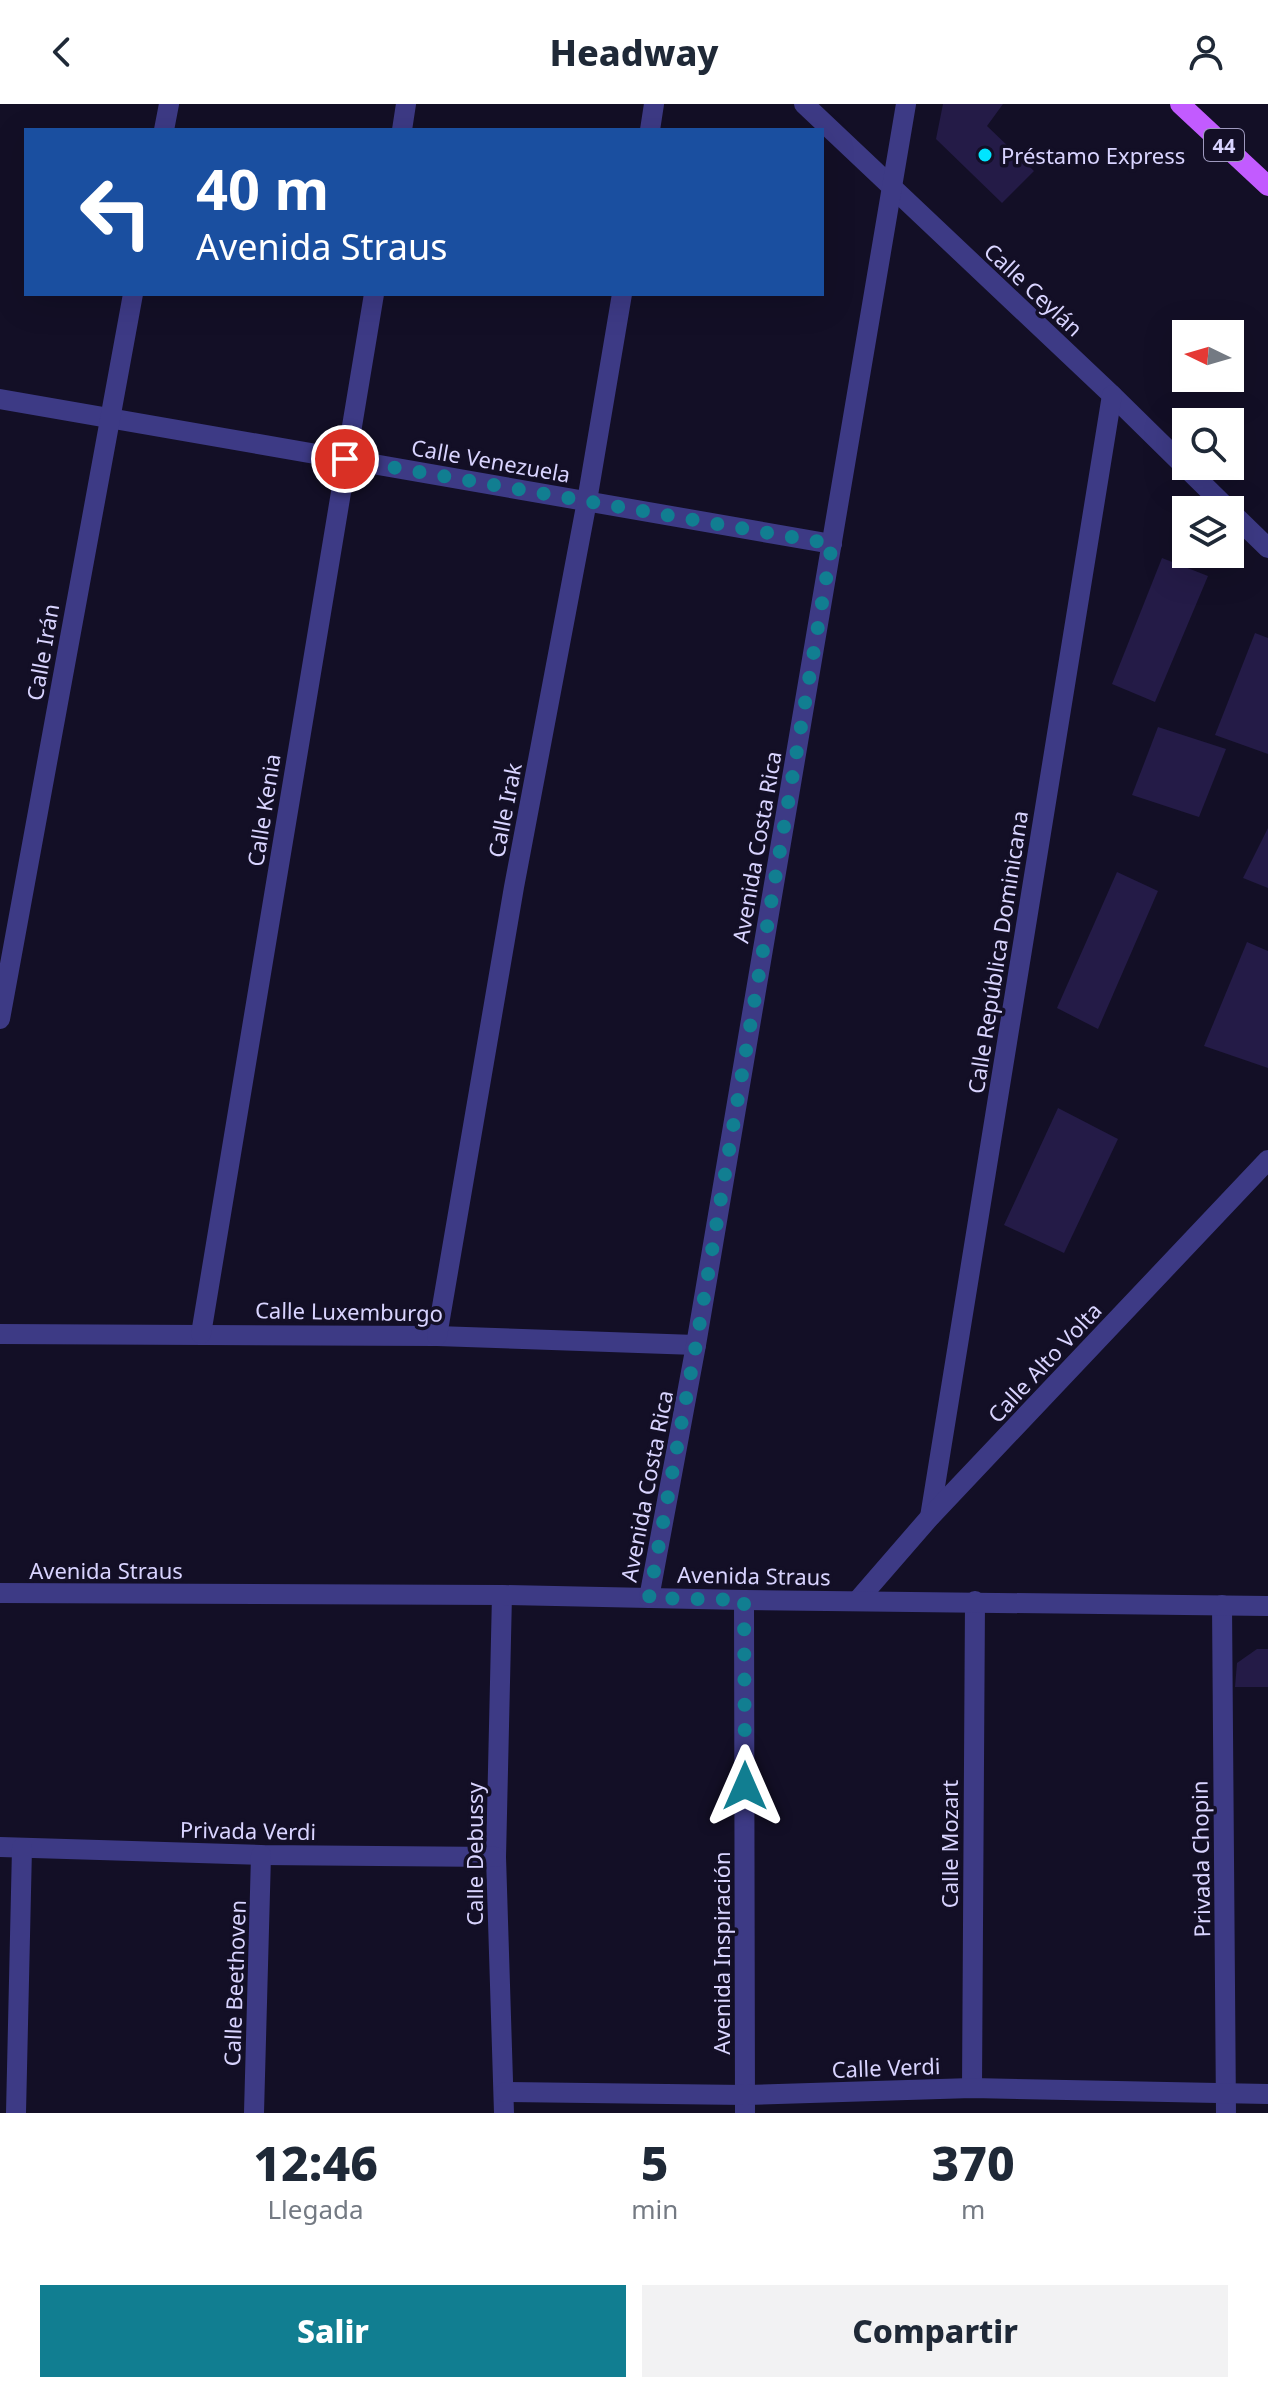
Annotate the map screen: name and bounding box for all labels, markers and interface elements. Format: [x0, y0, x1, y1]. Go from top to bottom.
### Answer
text: Headway [549, 28, 719, 77]
icon: back [40, 30, 84, 74]
icon: person [1184, 30, 1228, 74]
road number: 44 [1204, 129, 1244, 161]
place label: Préstamo Express [1001, 140, 1185, 170]
marker: Préstamo Express [976, 146, 994, 164]
text: 40 m [196, 150, 329, 226]
icon: left [64, 160, 168, 264]
text: Avenida Straus [196, 222, 447, 271]
street label: Calle Ceylán [978, 236, 1090, 342]
north arrow [1172, 320, 1244, 392]
map controls [1172, 320, 1244, 568]
button: search [1172, 408, 1244, 480]
pin [311, 425, 379, 493]
street label: Calle Venezuela [409, 431, 573, 489]
icon: arrive [323, 437, 367, 481]
button: layers [1172, 496, 1244, 568]
street label: Calle Irán [19, 601, 65, 703]
street label: Avenida Costa Rica [724, 749, 788, 945]
street label: Calle Kenia [239, 752, 287, 868]
street label: Calle Irak [480, 760, 528, 860]
street label: Calle República Dominicana [960, 808, 1034, 1096]
street label: Calle Luxemburgo [255, 1294, 443, 1328]
street label: Calle Alto Volta [980, 1295, 1108, 1429]
street label: Avenida Costa Rica [613, 1388, 679, 1584]
street label: Avenida Straus [29, 1555, 183, 1585]
street label: Avenida Straus [677, 1559, 831, 1591]
position arrow [703, 1744, 787, 1828]
street label: Calle Mozart [934, 1780, 964, 1908]
street label: Privada Chopin [1184, 1780, 1216, 1938]
street label: Calle Debussy [459, 1781, 489, 1926]
street label: Privada Verdi [180, 1814, 316, 1846]
street label: Avenida Inspiración [706, 1851, 736, 2055]
street label: Calle Beethoven [216, 1899, 252, 2067]
street label: Calle Verdi [831, 2050, 941, 2084]
text: 12:46 [253, 2130, 378, 2195]
text: 5 [641, 2130, 669, 2195]
text: 370 [932, 2130, 1015, 2195]
text: Llegada [268, 2191, 364, 2227]
text: min [631, 2191, 678, 2227]
text: m [961, 2191, 985, 2227]
button: Salir [40, 2285, 626, 2377]
button: Compartir [642, 2285, 1228, 2377]

